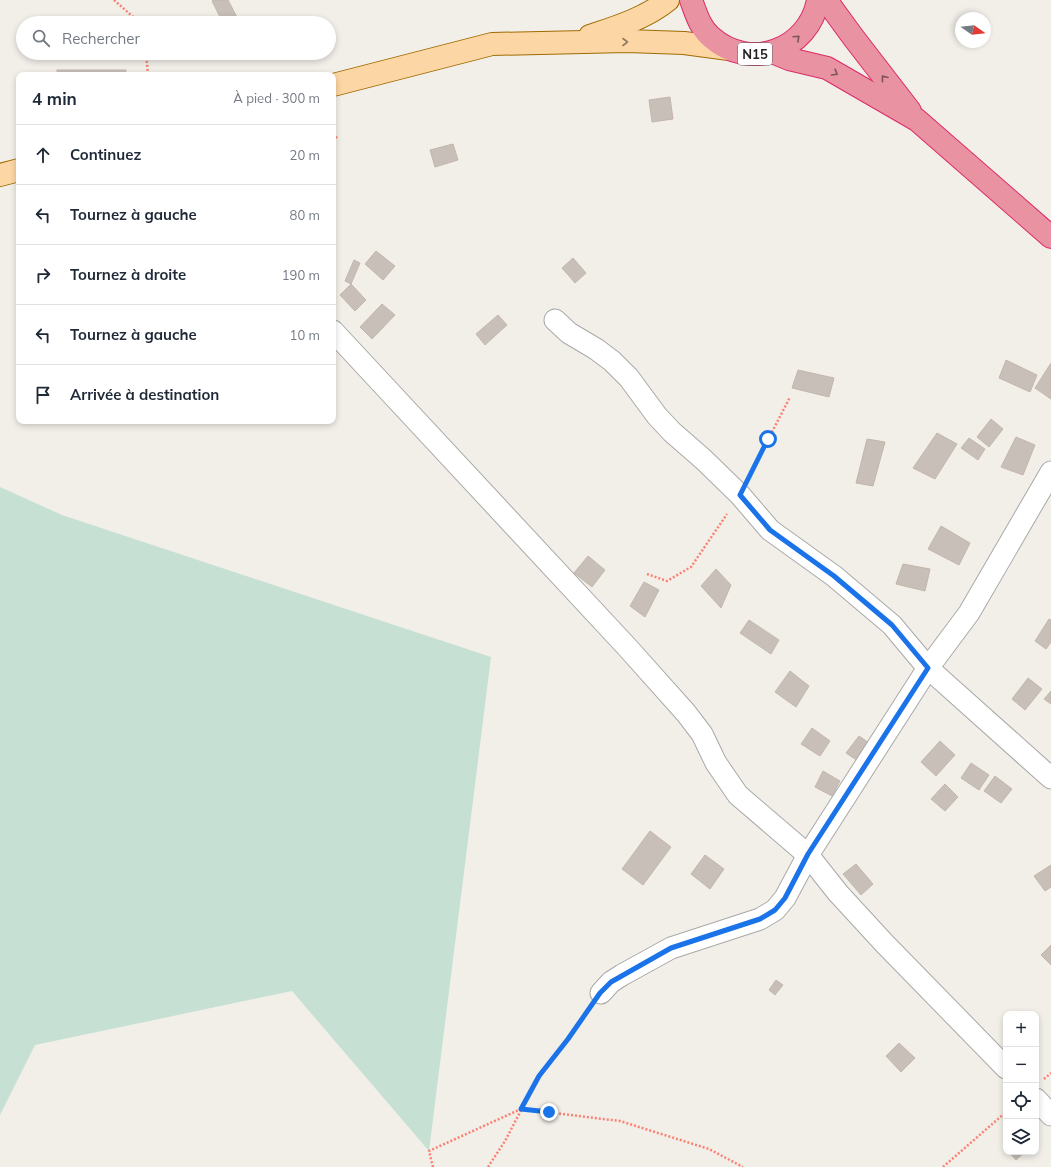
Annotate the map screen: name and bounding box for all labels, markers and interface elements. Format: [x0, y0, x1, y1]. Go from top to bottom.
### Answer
north arrow [955, 12, 991, 48]
search box [16, 16, 336, 60]
icon: search [30, 27, 52, 49]
text: Rechercher [62, 29, 140, 48]
one-way arrow [792, 35, 800, 43]
one-way arrow [622, 38, 628, 46]
road number: N15 [738, 43, 772, 65]
one-way arrow [831, 68, 838, 75]
one-way arrow [882, 76, 889, 83]
text: 4 min [32, 88, 77, 109]
text: À pied · 300 m [233, 90, 320, 106]
icon: ahead [32, 144, 54, 166]
text: Continuez [70, 145, 141, 164]
text: 20 m [290, 147, 320, 163]
icon: left [32, 204, 54, 226]
text: Tournez à gauche [70, 205, 197, 224]
text: 80 m [290, 207, 320, 223]
icon: right [32, 264, 54, 286]
text: Tournez à droite [70, 265, 186, 284]
text: 190 m [282, 267, 320, 283]
icon: left [32, 324, 54, 346]
text: Tournez à gauche [70, 325, 197, 344]
text: 10 m [290, 327, 320, 343]
icon: arrive [32, 384, 54, 406]
text: Arrivée à destination [70, 385, 219, 404]
route start [759, 430, 777, 448]
map controls [1003, 1011, 1039, 1155]
button: + [1003, 1011, 1039, 1047]
button: − [1003, 1047, 1039, 1083]
button: locate [1003, 1083, 1039, 1119]
route end [540, 1103, 558, 1121]
button: layers [1003, 1119, 1039, 1155]

